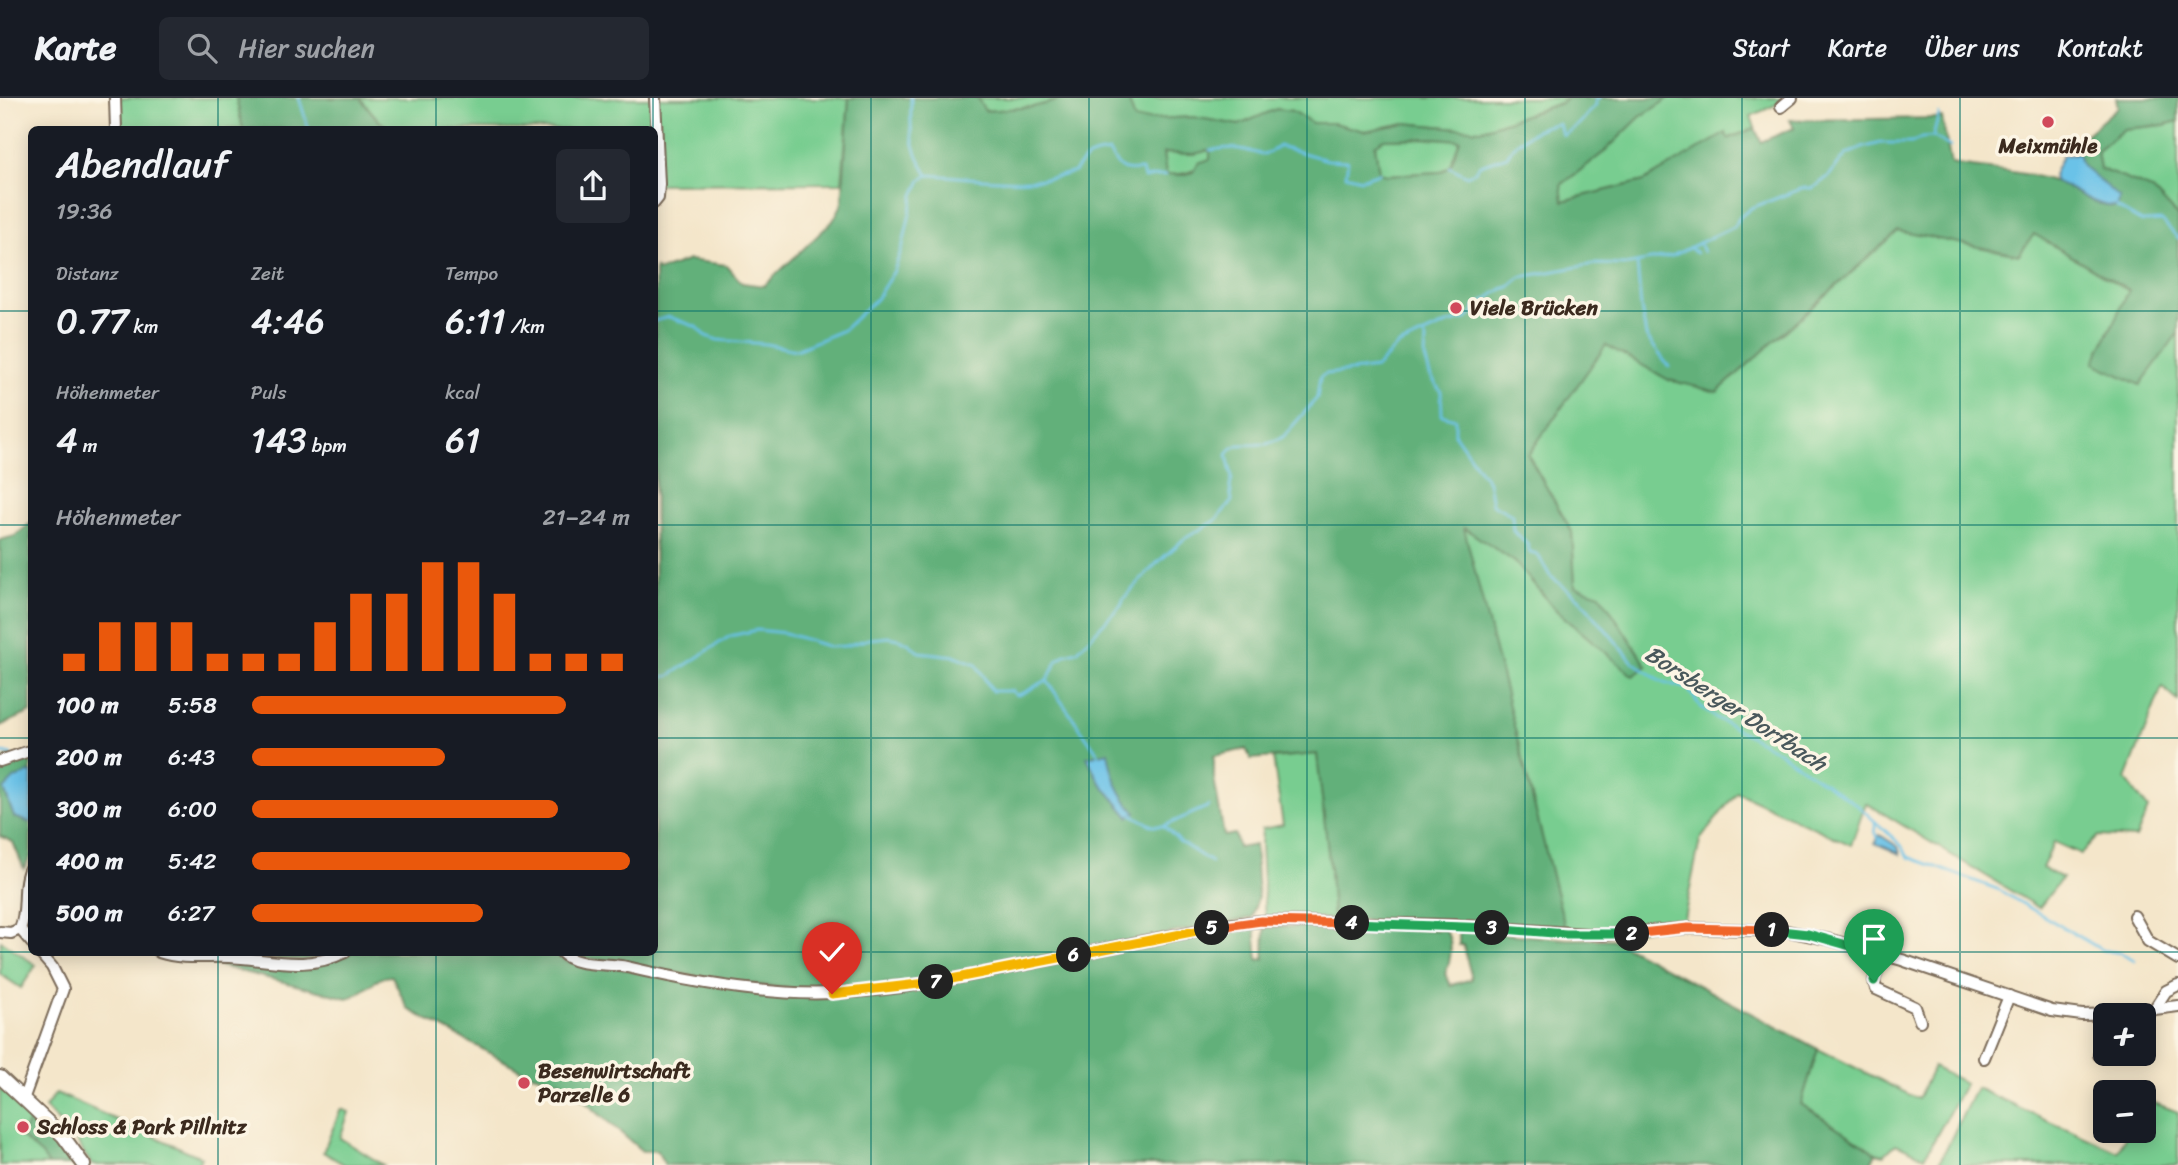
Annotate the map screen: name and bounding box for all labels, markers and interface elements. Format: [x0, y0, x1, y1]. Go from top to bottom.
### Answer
search box [159, 17, 649, 80]
text: Karte [35, 19, 117, 77]
text: Hier suchen [239, 25, 375, 71]
text: Start [1733, 27, 1790, 69]
text: Karte [1828, 27, 1887, 69]
text: Über uns [1925, 27, 2020, 69]
text: Kontakt [2058, 27, 2143, 69]
icon: search [183, 29, 221, 67]
marker: Meixmühle [2040, 114, 2056, 130]
place label: Meixmühle [1998, 127, 2098, 165]
text: Abendlauf [56, 131, 229, 198]
button: share [556, 149, 630, 223]
text: 19:36 [56, 191, 113, 232]
text: Distanz [56, 257, 119, 290]
text: Zeit [251, 257, 284, 290]
text: Tempo [445, 257, 498, 290]
place label: Viele Brücken [1470, 289, 1598, 327]
text: 0.77 [56, 290, 129, 352]
text: 4:46 [251, 290, 325, 352]
text: 6:11 [445, 290, 506, 352]
marker: Viele Brücken [1448, 300, 1464, 316]
text: km [129, 310, 158, 343]
text: /km [506, 310, 545, 343]
text: Höhenmeter [56, 376, 159, 409]
text: Puls [251, 376, 287, 409]
text: kcal [445, 376, 480, 409]
text: 4 [56, 409, 78, 471]
text: 143 [251, 409, 307, 471]
text: 61 [445, 409, 480, 471]
text: m [78, 429, 97, 462]
text: bpm [307, 429, 347, 462]
text: Höhenmeter [56, 497, 180, 538]
text: 21–24 m [543, 497, 630, 538]
water label: Borsberger Dorfbach [1636, 634, 1837, 784]
text: 100 m [56, 685, 119, 726]
text: 5:58 [168, 685, 217, 726]
text: 200 m [56, 737, 122, 778]
text: 6:43 [168, 737, 215, 778]
text: 300 m [56, 789, 121, 830]
text: 6:00 [168, 789, 217, 830]
text: 400 m [56, 841, 123, 882]
text: 5:42 [168, 841, 217, 882]
text: 500 m [56, 893, 123, 934]
text: 6:27 [168, 893, 214, 934]
pin: 4 [1334, 906, 1370, 940]
text: 4 [1346, 906, 1357, 939]
pin [1844, 909, 1904, 981]
pin: 5 [1194, 910, 1230, 946]
pin: 3 [1474, 910, 1510, 946]
text: 5 [1206, 911, 1217, 944]
text: 3 [1486, 911, 1497, 944]
pin: 1 [1754, 912, 1790, 948]
text: 1 [1767, 913, 1776, 946]
pin: 2 [1614, 916, 1650, 952]
text: 2 [1626, 917, 1637, 950]
icon: arrive [1855, 920, 1893, 958]
pin [802, 922, 862, 994]
icon: check [813, 933, 851, 971]
pin: 6 [1056, 938, 1092, 972]
text: 6 [1068, 938, 1079, 971]
pin: 7 [918, 964, 954, 1000]
text: 7 [930, 965, 941, 998]
map controls [2093, 1003, 2156, 1143]
button: + [2093, 1003, 2156, 1066]
place label: Besenwirtschaft Parzelle 6 [538, 1052, 692, 1114]
marker: Besenwirtschaft Parzelle 6 [516, 1075, 532, 1091]
button: − [2093, 1080, 2156, 1143]
place label: Schloss & Park Pillnitz [36, 1108, 248, 1146]
marker: Schloss & Park Pillnitz [15, 1119, 31, 1135]

